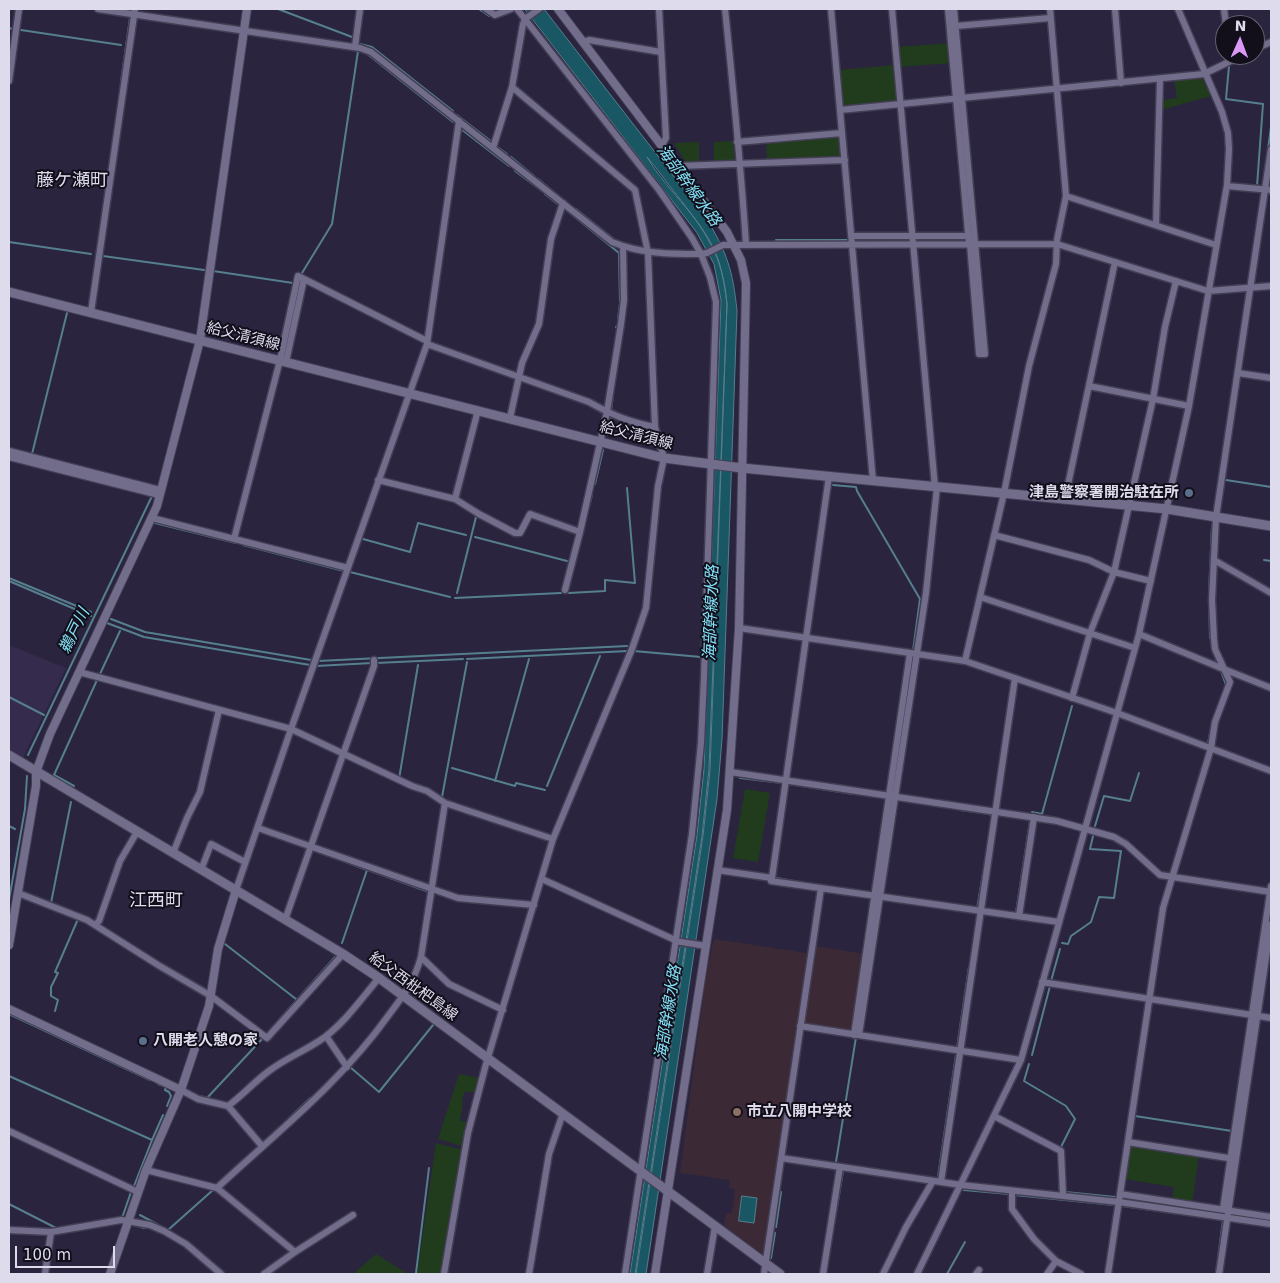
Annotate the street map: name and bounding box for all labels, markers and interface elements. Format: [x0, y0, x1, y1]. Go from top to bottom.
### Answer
north arrow [1215, 15, 1265, 65]
text: N [1234, 18, 1247, 34]
water label: 海部幹線水路 [652, 142, 724, 230]
district label: 藤ケ瀬町 [36, 170, 108, 192]
street label: 給父清須線 [204, 319, 282, 355]
street label: 給父清須線 [597, 418, 675, 454]
place label: 津島警察署開治駐在所 [1029, 484, 1179, 502]
marker: 津島警察署開治駐在所 [1183, 487, 1195, 499]
water label: 海部幹線水路 [701, 565, 723, 661]
water label: 鵜戸川 [56, 605, 94, 657]
district label: 江西町 [129, 890, 183, 912]
street label: 給父西枇杷島線 [365, 949, 461, 1025]
water label: 海部幹線水路 [652, 964, 686, 1062]
place label: 八開老人憩の家 [153, 1032, 258, 1050]
marker: 八開老人憩の家 [137, 1035, 149, 1047]
place label: 市立八開中学校 [747, 1103, 852, 1121]
marker: 市立八開中学校 [731, 1106, 743, 1118]
scale bar [18, 1236, 118, 1268]
text: 100 m [23, 1246, 71, 1264]

